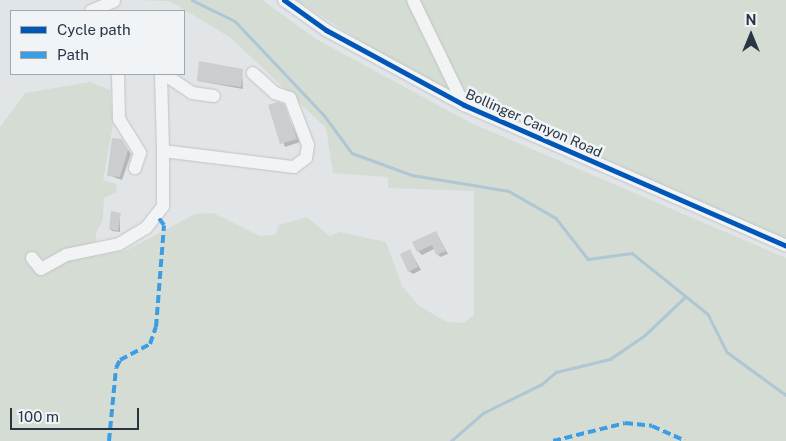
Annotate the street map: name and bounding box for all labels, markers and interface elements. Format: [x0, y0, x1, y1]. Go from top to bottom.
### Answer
legend [10, 10, 185, 75]
north arrow [726, 10, 776, 60]
text: N [746, 12, 756, 28]
text: Cycle path [57, 21, 131, 38]
text: Path [57, 46, 89, 63]
street label: Bollinger Canyon Road [463, 85, 605, 161]
scale bar [12, 398, 141, 430]
text: 100 m [18, 408, 59, 425]

